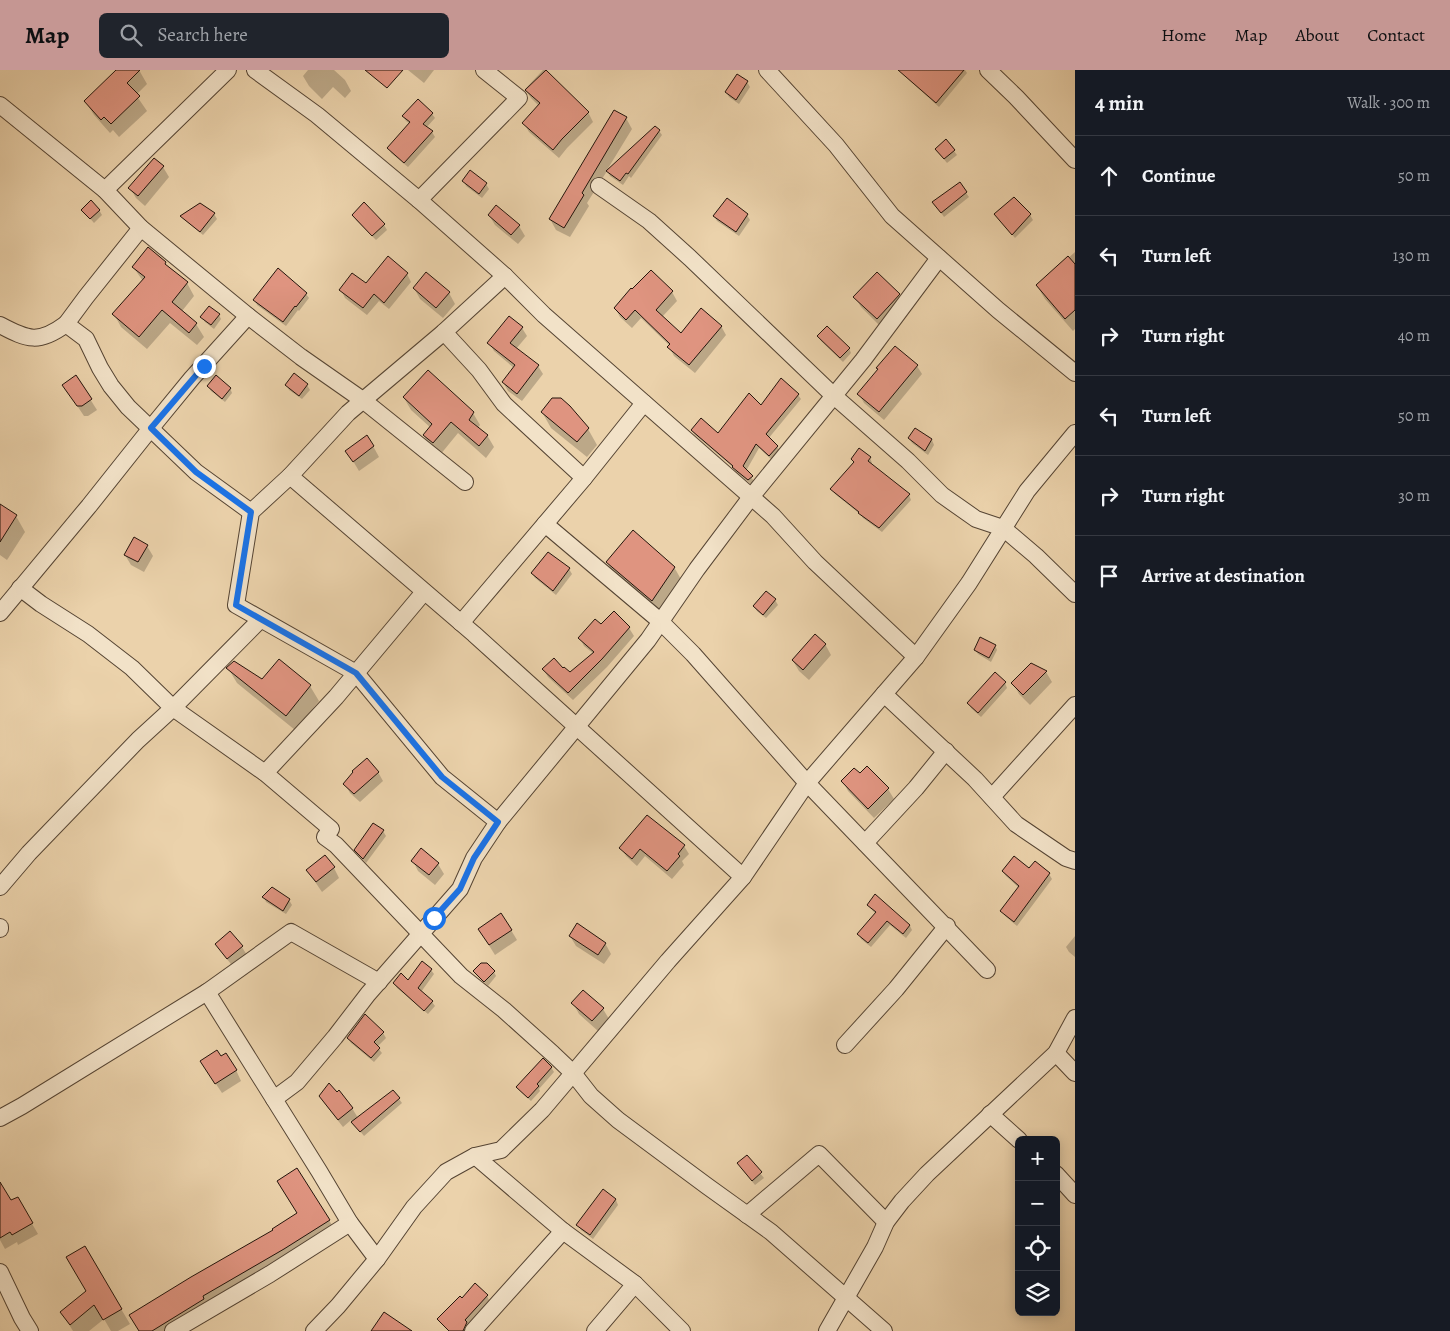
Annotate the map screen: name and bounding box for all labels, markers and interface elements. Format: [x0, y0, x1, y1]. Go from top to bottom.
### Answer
search box [99, 13, 449, 58]
text: Map [25, 19, 69, 51]
icon: search [117, 21, 145, 49]
text: Search here [157, 22, 248, 48]
text: Home [1161, 23, 1206, 47]
text: Map [1234, 23, 1267, 47]
text: About [1295, 23, 1339, 47]
text: Contact [1367, 23, 1425, 47]
text: 4 min [1095, 89, 1144, 117]
text: Walk · 300 m [1347, 92, 1430, 114]
icon: ahead [1095, 162, 1123, 190]
text: Continue [1142, 163, 1216, 189]
text: 50 m [1398, 165, 1430, 187]
icon: left [1095, 242, 1123, 270]
text: Turn left [1142, 243, 1211, 269]
text: 130 m [1393, 245, 1430, 267]
icon: right [1095, 322, 1123, 350]
text: Turn right [1142, 323, 1224, 349]
text: 40 m [1398, 325, 1430, 347]
route end [193, 355, 216, 378]
icon: left [1095, 402, 1123, 430]
text: Turn left [1142, 403, 1211, 429]
text: 50 m [1398, 405, 1430, 427]
icon: right [1095, 482, 1123, 510]
text: Turn right [1142, 483, 1224, 509]
text: 30 m [1398, 485, 1430, 507]
icon: arrive [1095, 562, 1123, 590]
text: Arrive at destination [1142, 563, 1305, 589]
route start [423, 907, 446, 930]
map controls [1015, 1136, 1060, 1316]
button: + [1015, 1136, 1060, 1181]
button: − [1015, 1181, 1060, 1226]
button: locate [1015, 1226, 1060, 1271]
button: layers [1015, 1271, 1060, 1316]

